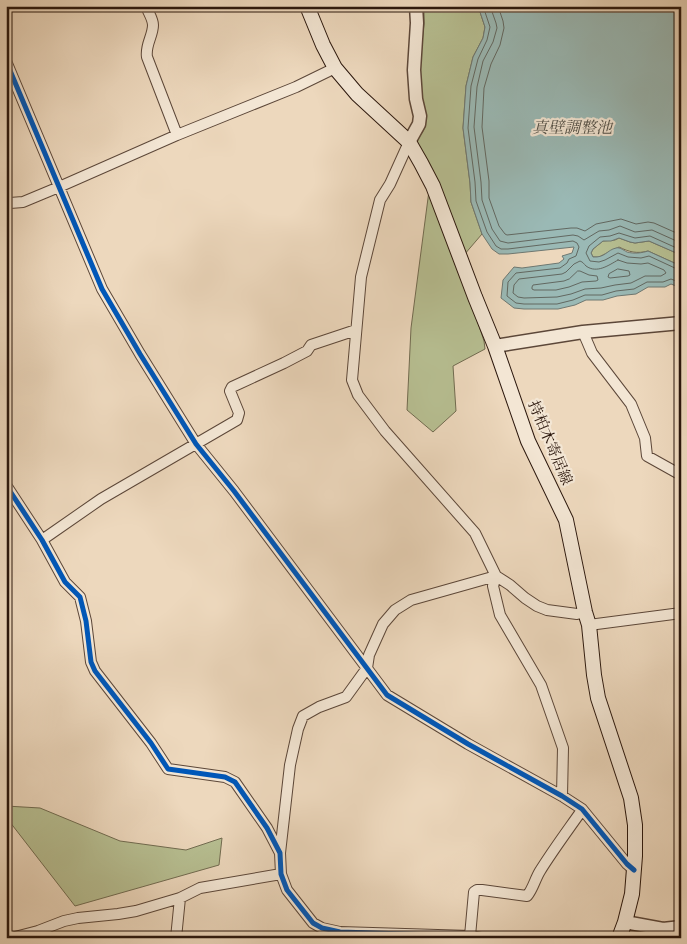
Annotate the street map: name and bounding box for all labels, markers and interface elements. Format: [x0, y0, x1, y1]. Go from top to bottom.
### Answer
water label: 真壁調整池 [532, 118, 614, 138]
street label: 持柏木寄居線 [524, 398, 576, 488]

